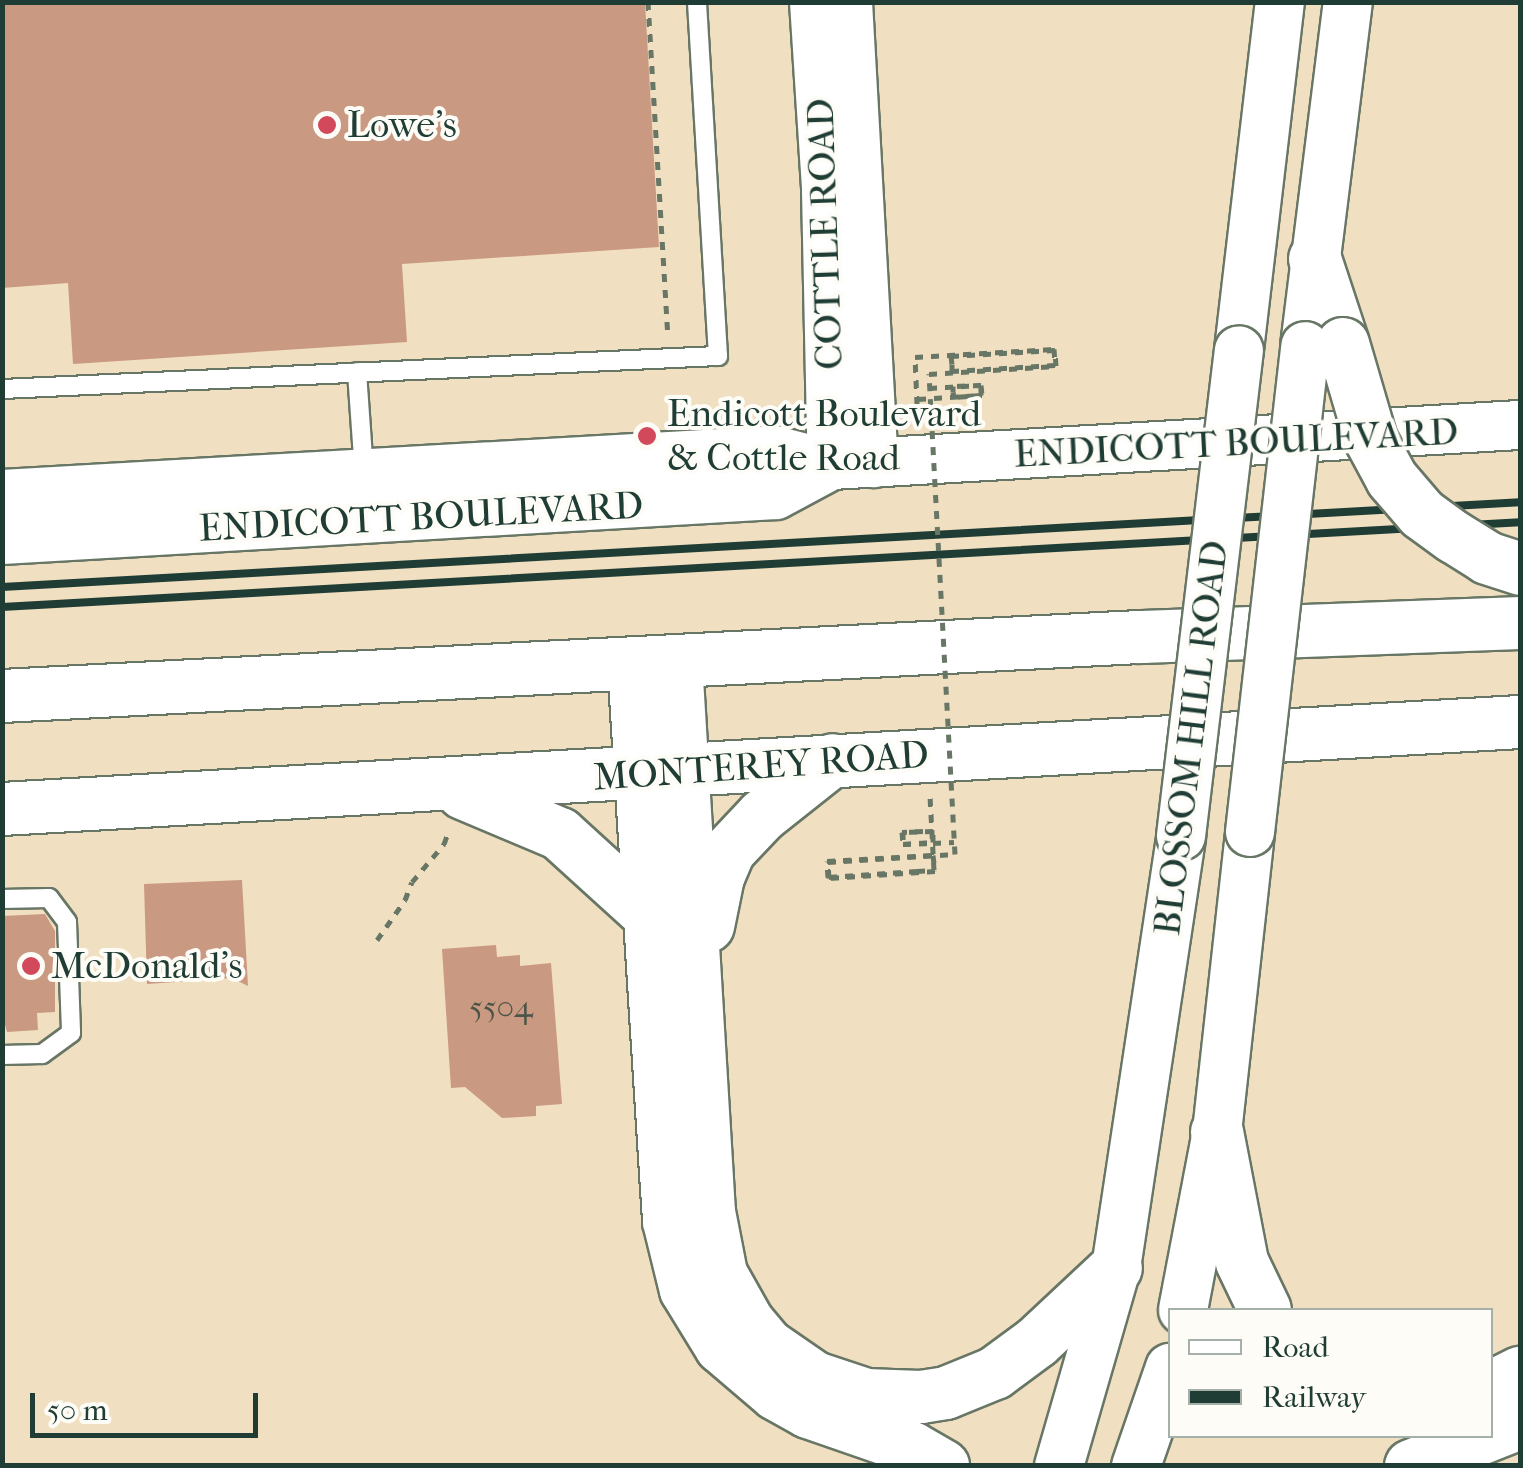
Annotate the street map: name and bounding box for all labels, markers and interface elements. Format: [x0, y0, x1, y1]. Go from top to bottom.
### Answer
street label: COTTLE ROAD [797, 98, 853, 370]
place label: Lowe's [347, 102, 457, 148]
marker: Lowe's [316, 114, 338, 136]
place label: Endicott Boulevard & Cottle Road [667, 391, 981, 480]
street label: ENDICOTT BOULEVARD [1013, 409, 1459, 477]
marker: Endicott Boulevard & Cottle Road [636, 425, 658, 447]
street label: ENDICOTT BOULEVARD [198, 483, 644, 551]
street label: BLOSSOM HILL ROAD [1144, 538, 1238, 938]
street label: MONTEREY ROAD [592, 732, 930, 800]
place label: McDonald's [51, 943, 242, 989]
marker: McDonald's [20, 955, 42, 977]
house number: 5504 [469, 988, 533, 1026]
legend [1168, 1308, 1493, 1438]
text: Road [1262, 1330, 1329, 1365]
scale bar [35, 1373, 262, 1435]
text: Railway [1262, 1380, 1366, 1415]
text: 50 m [47, 1393, 108, 1428]

